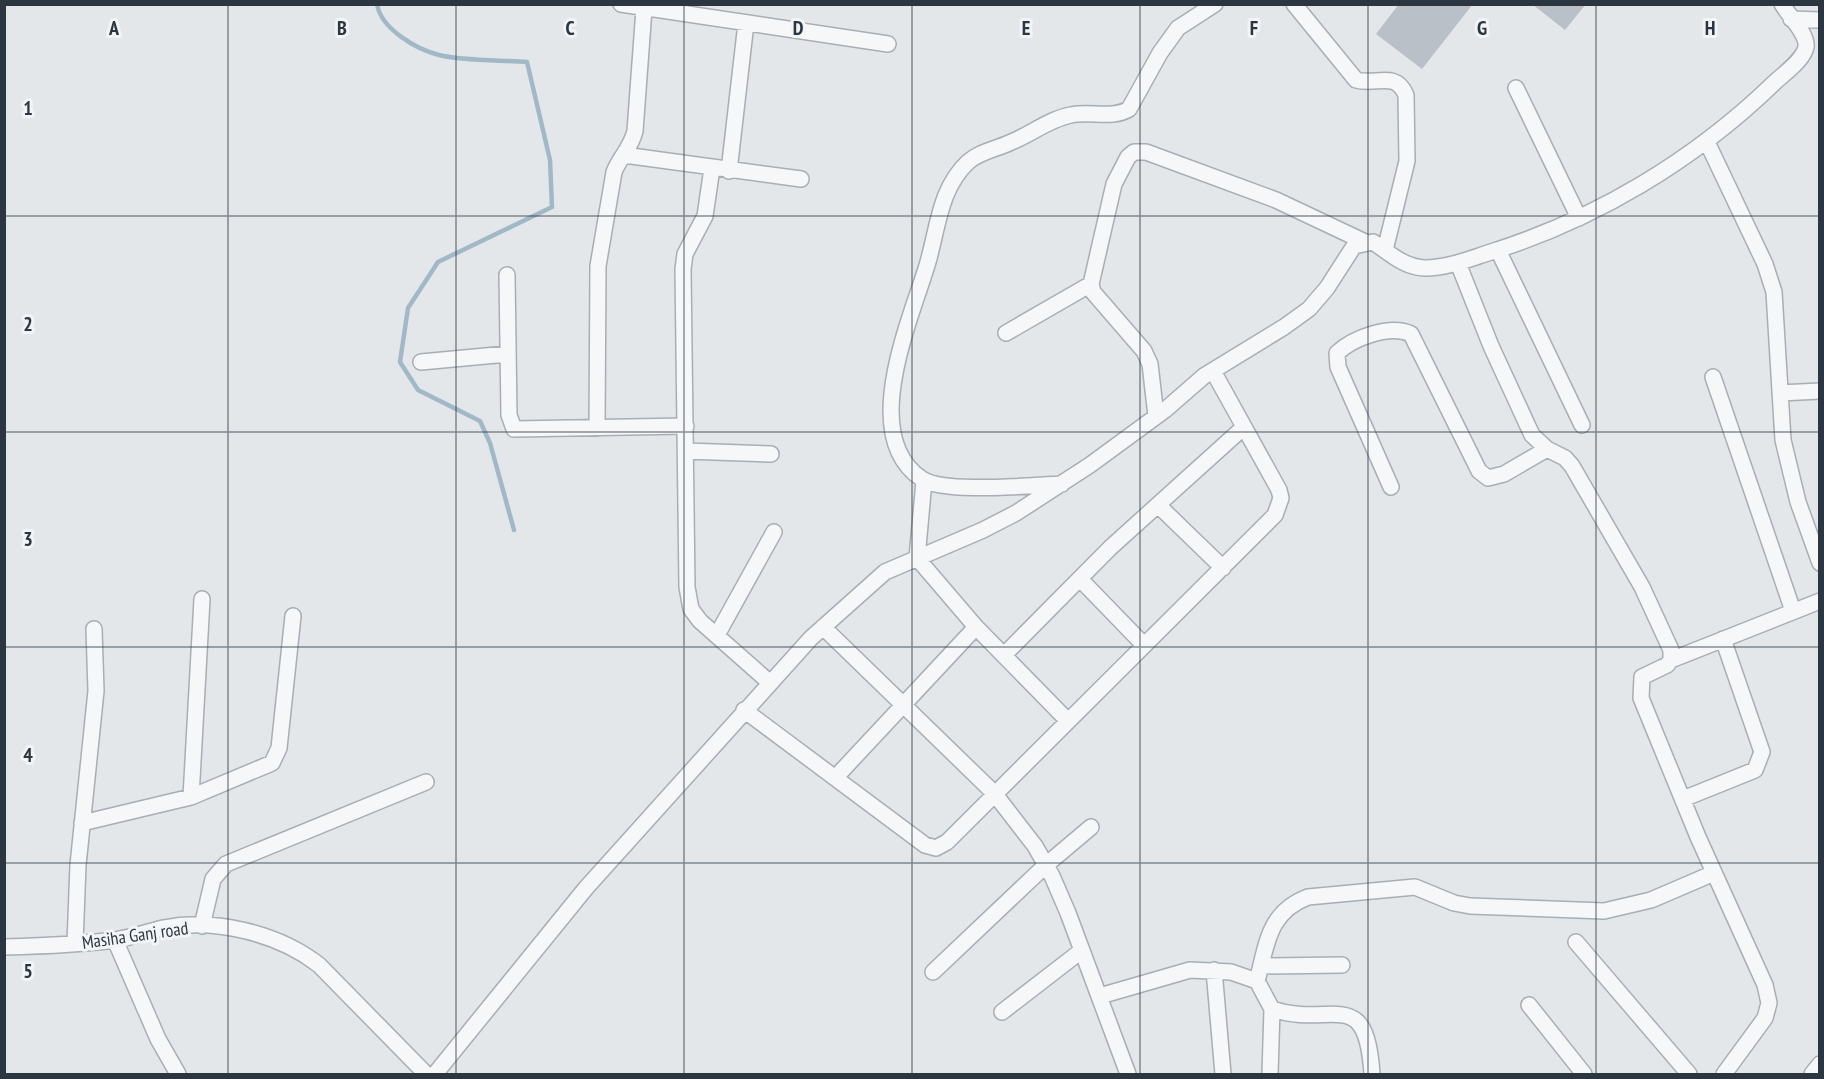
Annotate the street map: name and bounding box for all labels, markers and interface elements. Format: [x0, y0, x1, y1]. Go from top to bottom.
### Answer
text: A [108, 15, 120, 41]
text: B [337, 15, 347, 41]
text: C [565, 15, 575, 41]
text: D [793, 15, 804, 41]
text: E [1022, 15, 1030, 41]
text: F [1250, 15, 1258, 41]
text: G [1477, 15, 1487, 41]
text: H [1705, 15, 1715, 41]
text: 1 [23, 95, 33, 121]
text: 2 [23, 311, 33, 337]
text: 3 [23, 526, 33, 552]
text: 4 [23, 742, 33, 768]
street label: Masiha Ganj road [80, 916, 190, 954]
text: 5 [23, 958, 33, 984]

